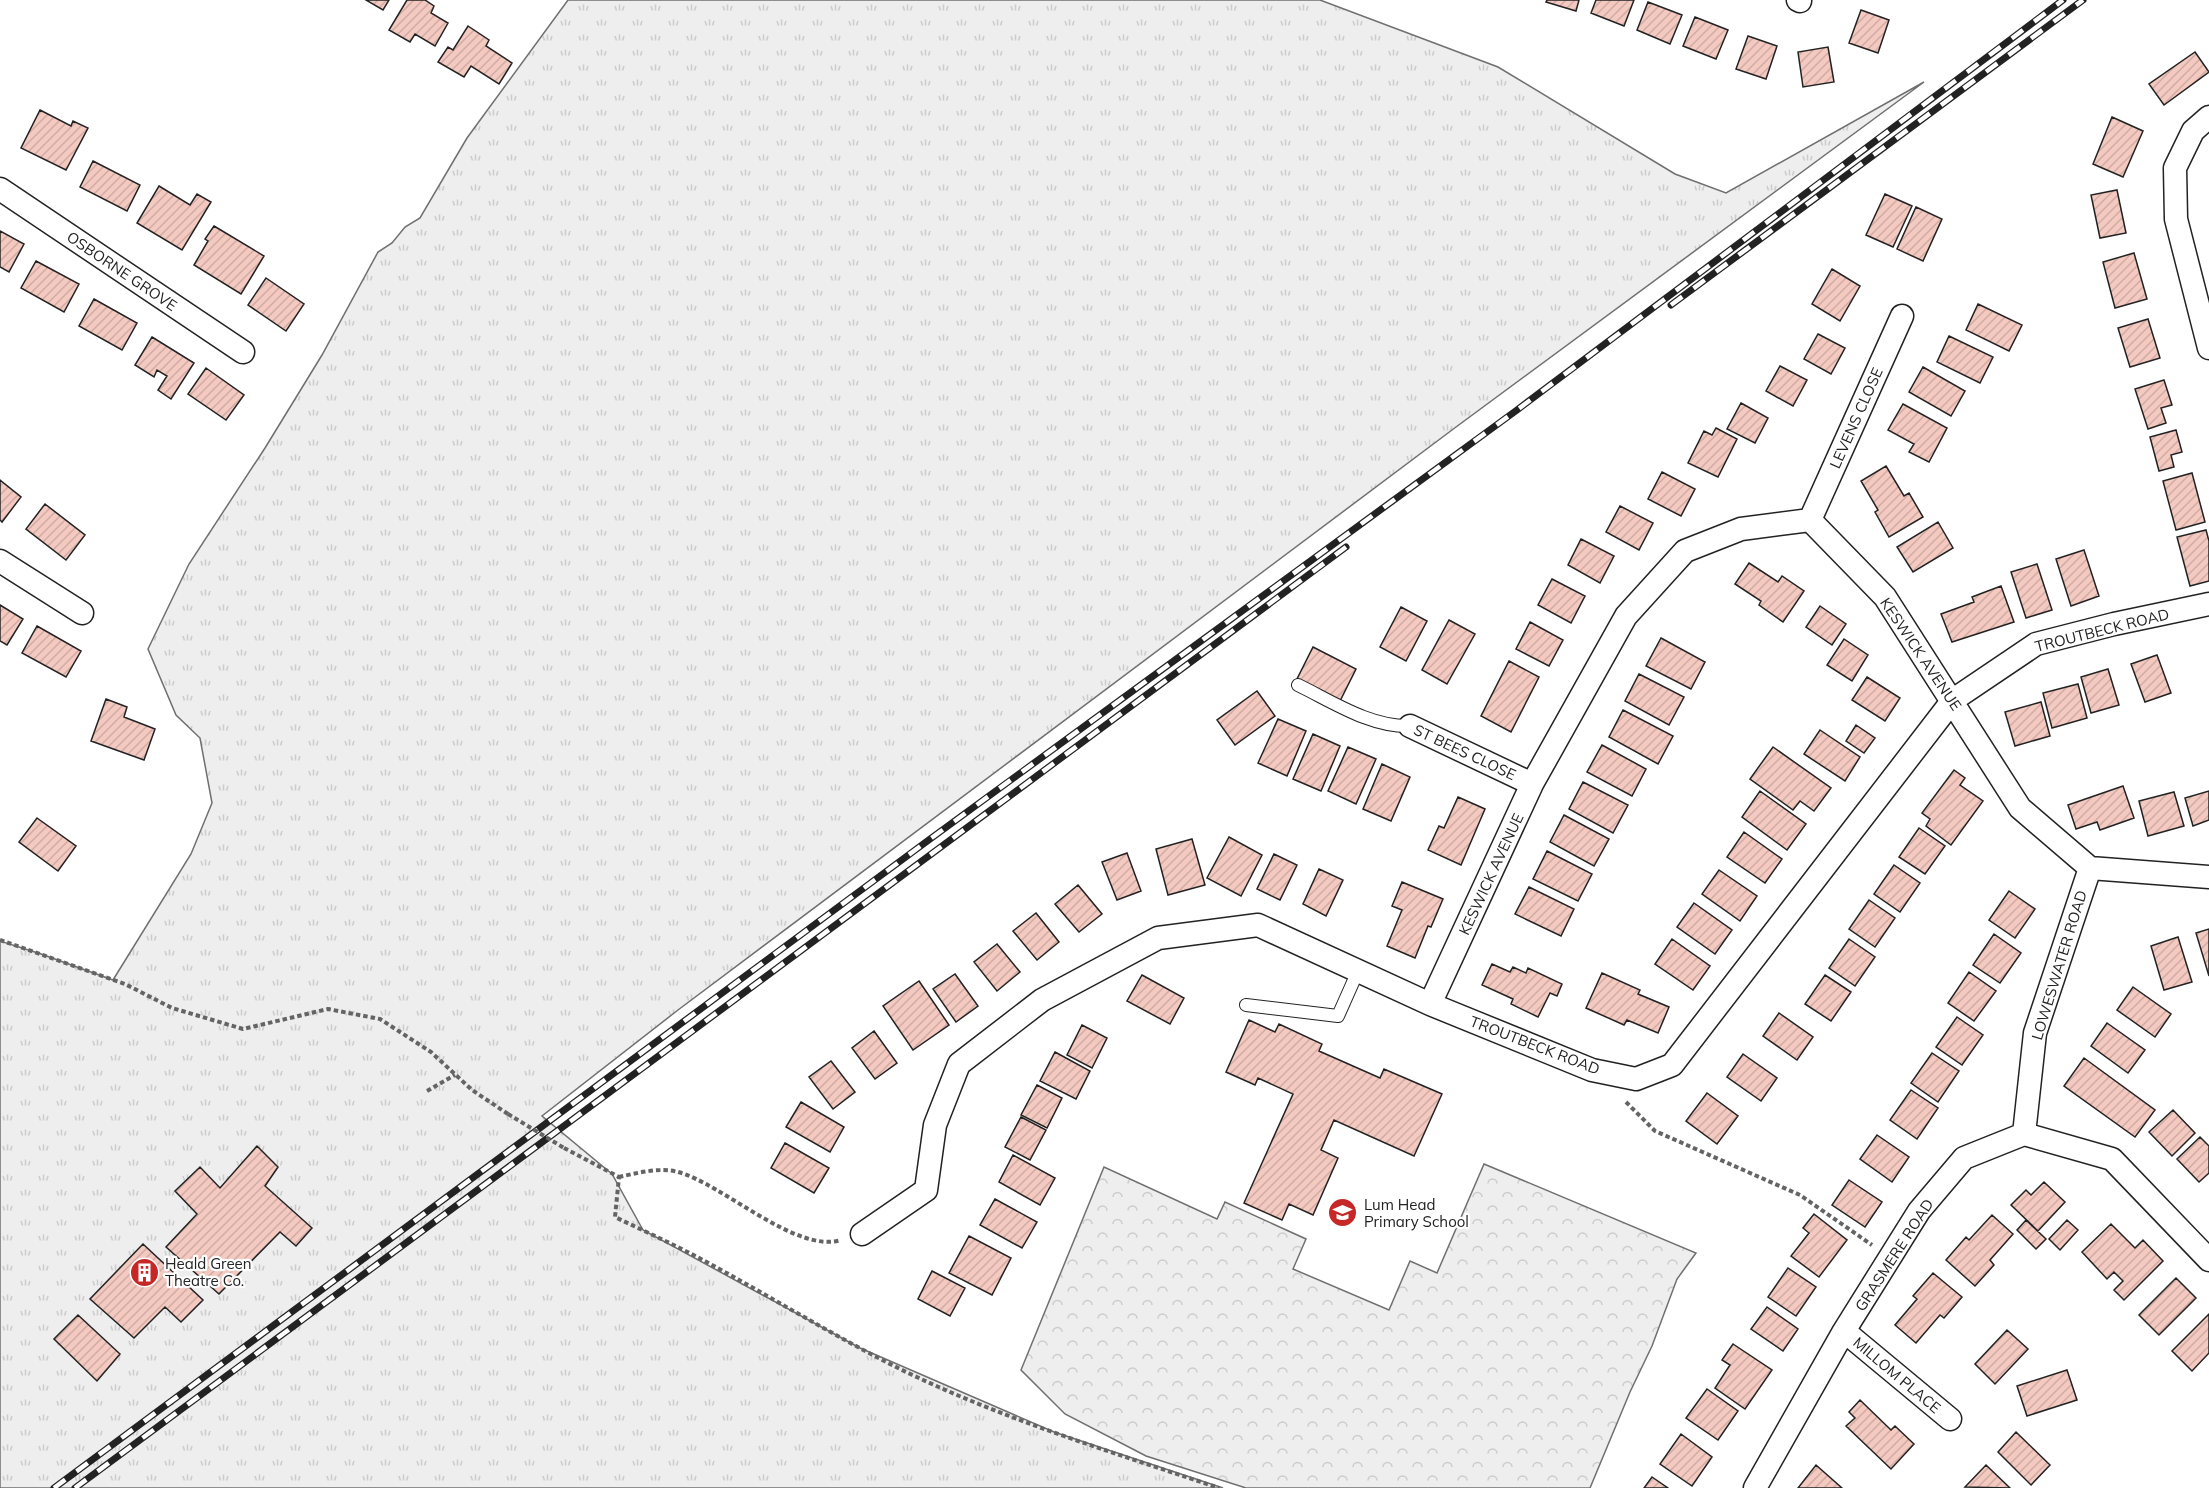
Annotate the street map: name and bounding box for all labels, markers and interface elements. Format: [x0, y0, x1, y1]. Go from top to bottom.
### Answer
street label: OSBORNE GROVE [63, 227, 181, 315]
street label: LEVENS CLOSE [1825, 365, 1887, 471]
street label: KESWICK AVENUE [1876, 594, 1966, 714]
street label: TROUTBECK ROAD [2033, 604, 2171, 656]
street label: ST BEES CLOSE [1411, 720, 1519, 784]
street label: KESWICK AVENUE [1454, 810, 1528, 938]
street label: LOWESWATER ROAD [2027, 888, 2091, 1042]
street label: TROUTBECK ROAD [1467, 1011, 1603, 1079]
place label: Lum Head Primary School [1364, 1195, 1469, 1231]
street label: GRASMERE ROAD [1851, 1195, 1937, 1315]
school or university icon: Lum Head Primary School [1327, 1197, 1359, 1229]
place label: Heald Green Theatre Co. [165, 1254, 252, 1290]
building icon: Heald Green Theatre Co. [128, 1256, 160, 1288]
street label: MILLOM PLACE [1849, 1333, 1945, 1417]

